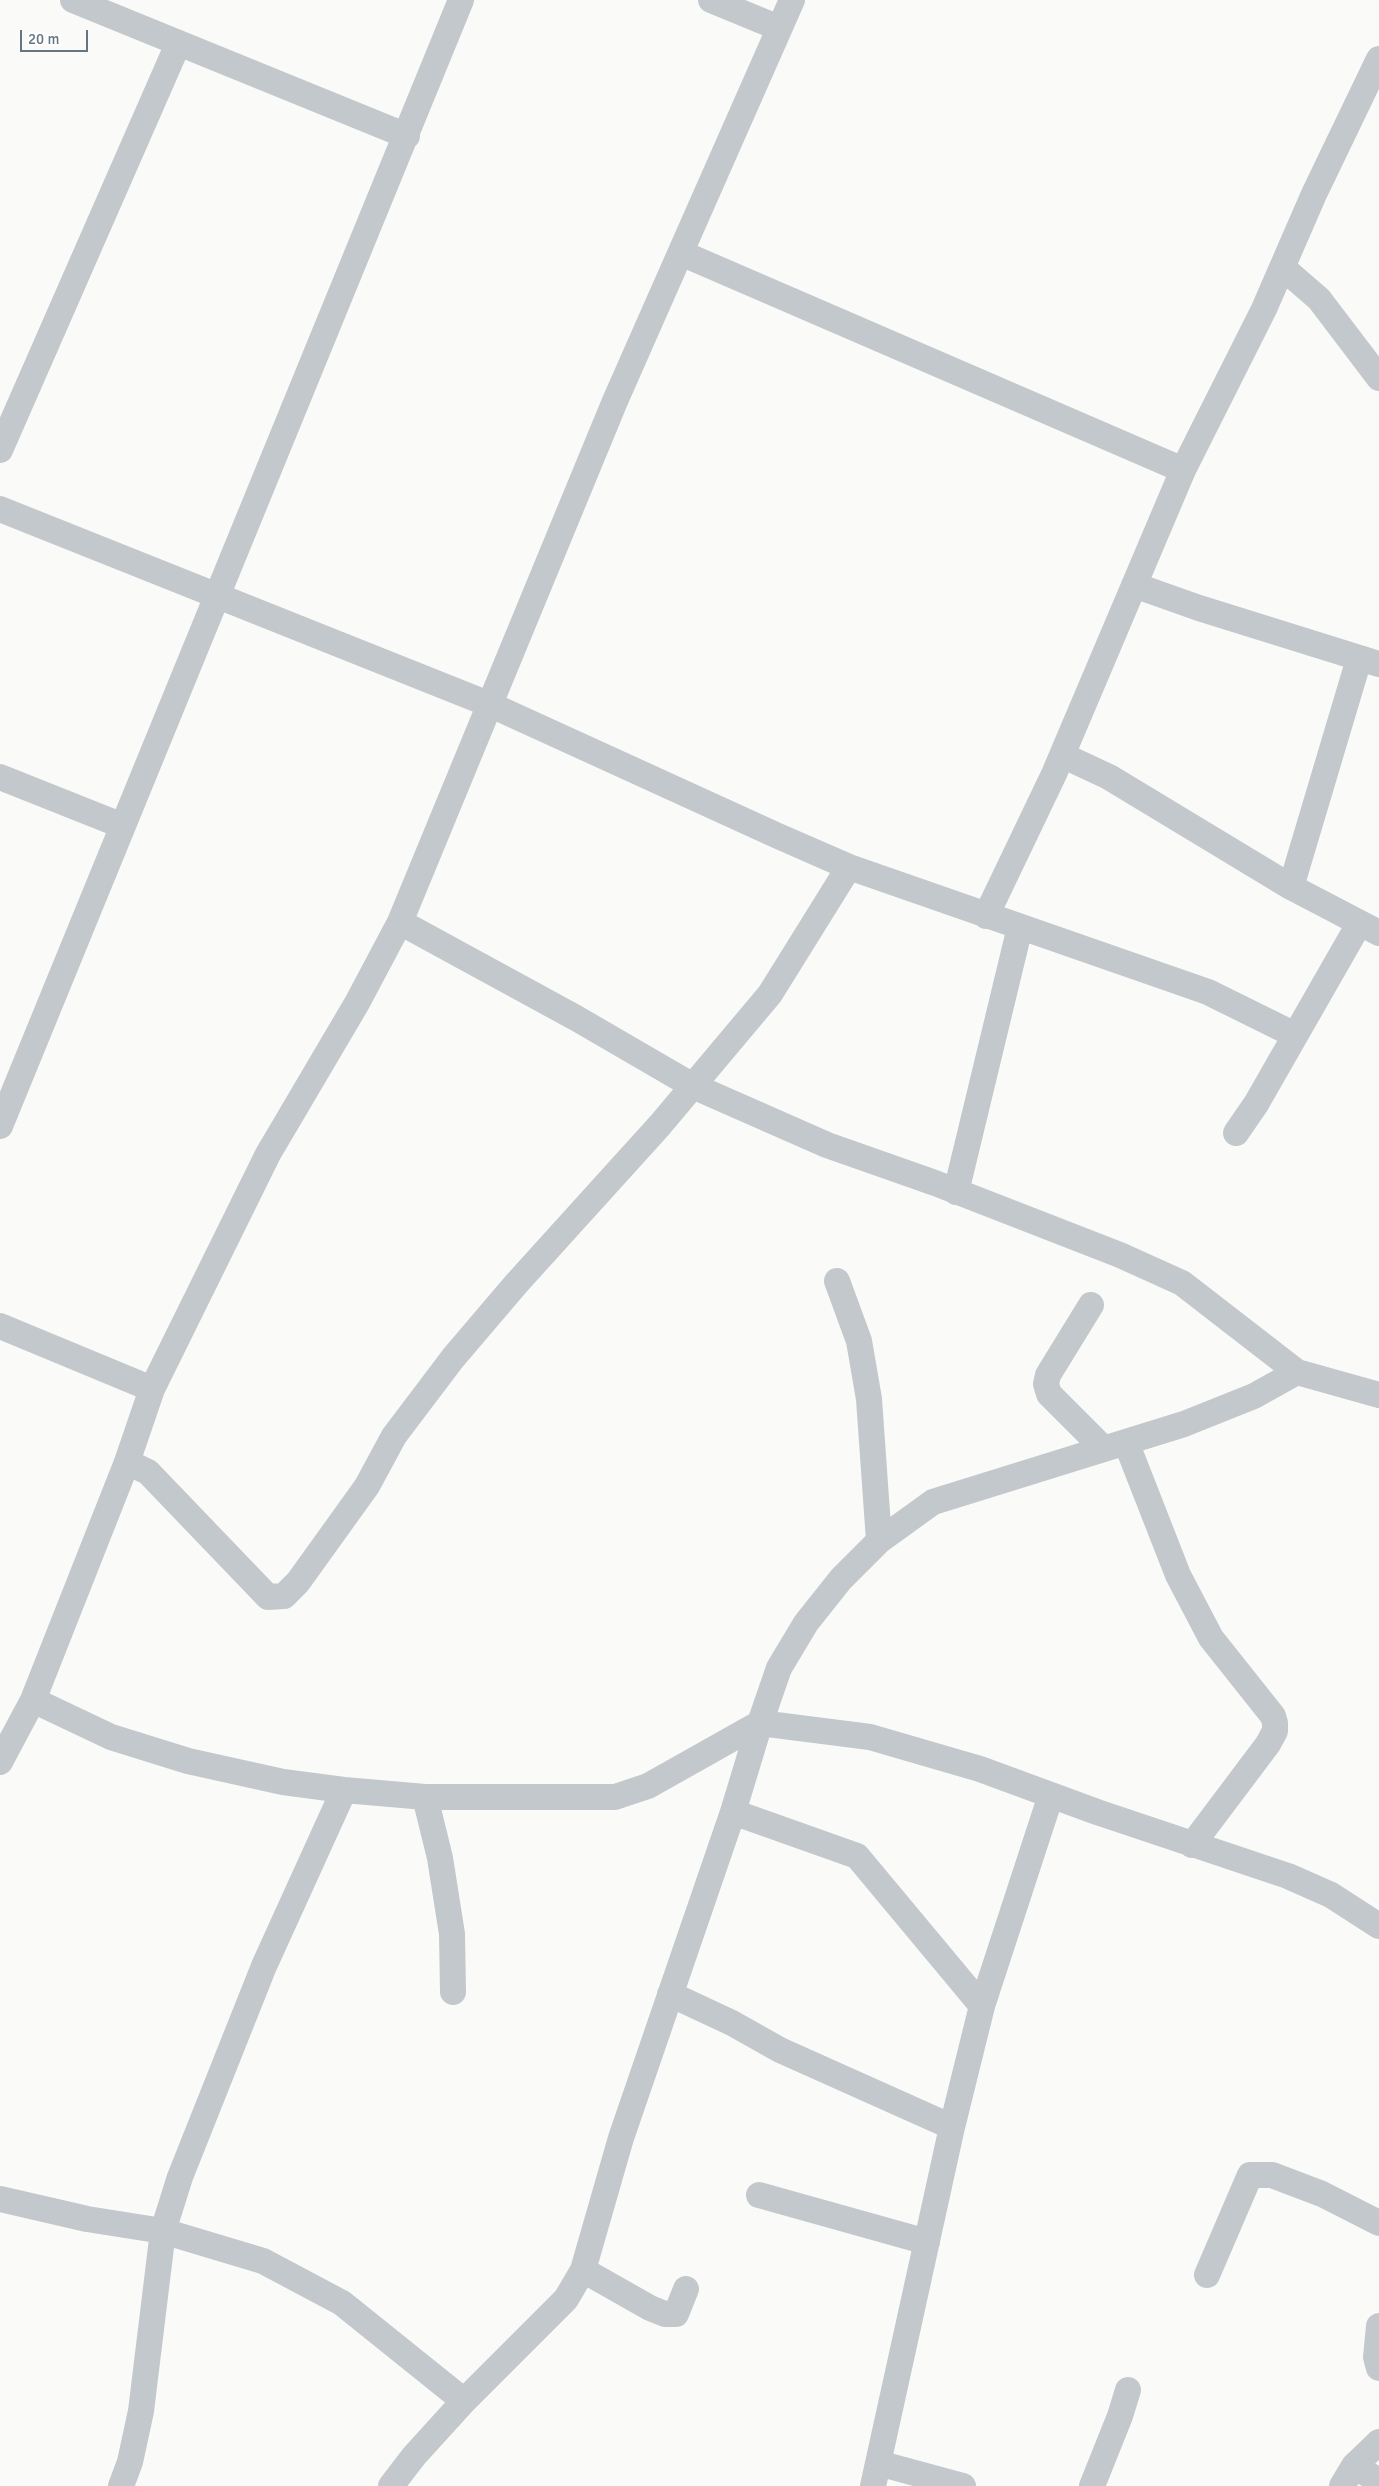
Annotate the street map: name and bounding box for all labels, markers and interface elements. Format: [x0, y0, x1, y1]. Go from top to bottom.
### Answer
scale bar [22, 20, 90, 52]
text: 20 m [28, 30, 59, 48]

